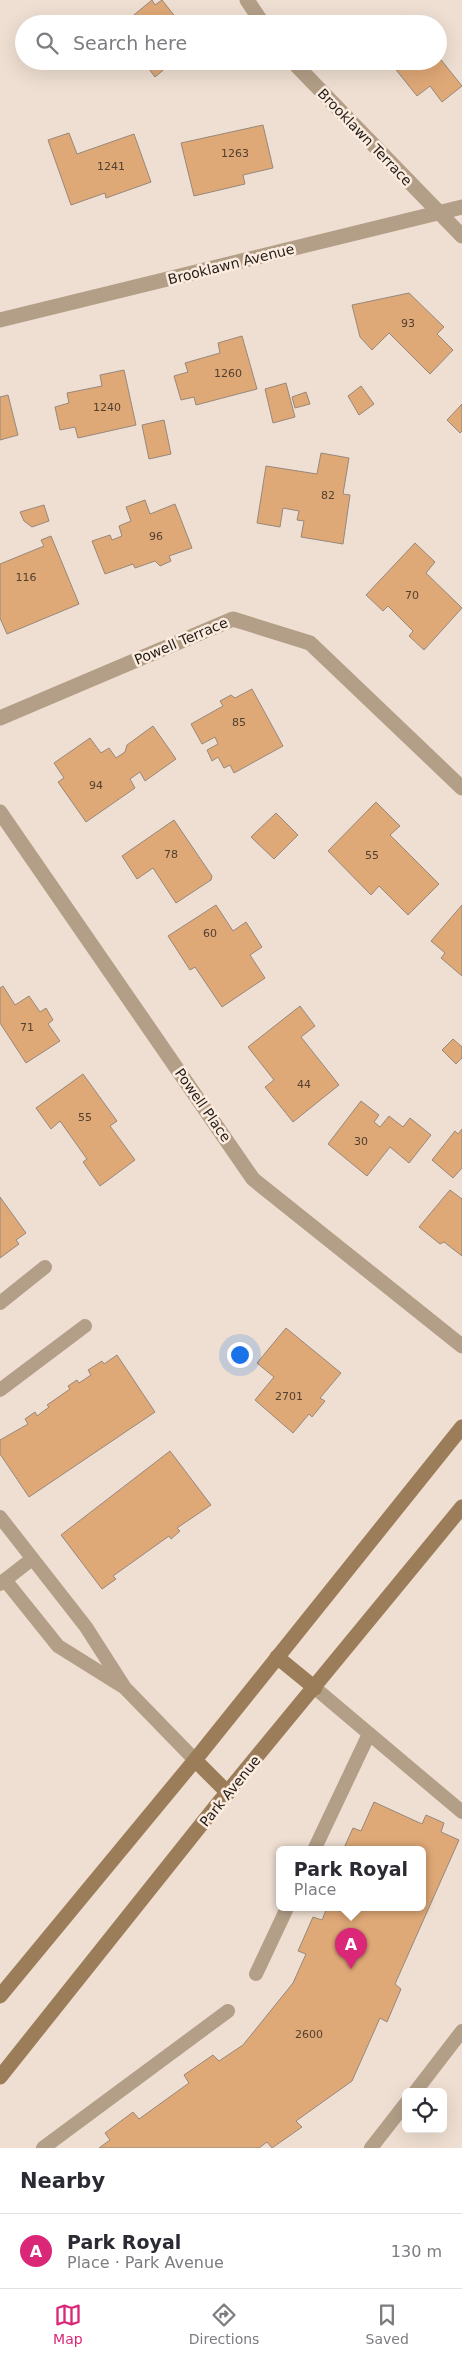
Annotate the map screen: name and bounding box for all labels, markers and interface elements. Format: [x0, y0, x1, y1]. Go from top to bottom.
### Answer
search box [15, 15, 447, 70]
icon: search [33, 29, 61, 57]
text: Search here [73, 32, 187, 54]
street label: Brooklawn Terrace [315, 85, 415, 189]
house number: 1263 [221, 147, 249, 160]
house number: 1241 [97, 160, 125, 173]
street label: Brooklawn Avenue [166, 241, 296, 287]
house number: 93 [401, 317, 415, 330]
house number: 1260 [214, 367, 242, 380]
house number: 1240 [93, 401, 121, 414]
house number: 82 [321, 489, 335, 502]
house number: 96 [149, 530, 163, 543]
house number: 116 [16, 571, 37, 584]
house number: 70 [405, 589, 419, 602]
street label: Powell Terrace [132, 614, 230, 668]
house number: 85 [232, 716, 246, 729]
house number: 94 [89, 779, 103, 792]
house number: 78 [164, 848, 178, 861]
house number: 55 [365, 849, 379, 862]
house number: 60 [203, 927, 217, 940]
house number: 71 [20, 1021, 34, 1034]
street label: Powell Place [172, 1065, 234, 1145]
house number: 44 [297, 1078, 311, 1091]
house number: 55 [78, 1111, 92, 1124]
house number: 30 [354, 1135, 368, 1148]
your location [227, 1342, 253, 1368]
house number: 2701 [275, 1390, 303, 1403]
street label: Park Avenue [196, 1752, 264, 1830]
popup [276, 1846, 426, 1911]
text: Park Royal [294, 1858, 408, 1880]
text: Place [294, 1880, 336, 1899]
pin: A [335, 1928, 367, 1969]
house number: 2600 [295, 2028, 323, 2041]
map controls [402, 2088, 447, 2133]
button: locate [402, 2088, 447, 2133]
text: Nearby [20, 2169, 105, 2193]
text: Park Royal [67, 2231, 181, 2253]
text: A [30, 2242, 42, 2261]
text: 130 m [391, 2242, 442, 2261]
text: Place · Park Avenue [67, 2253, 224, 2272]
tab: Map [53, 2301, 83, 2347]
tab: Directions [189, 2301, 259, 2347]
tab: Saved [366, 2301, 409, 2347]

